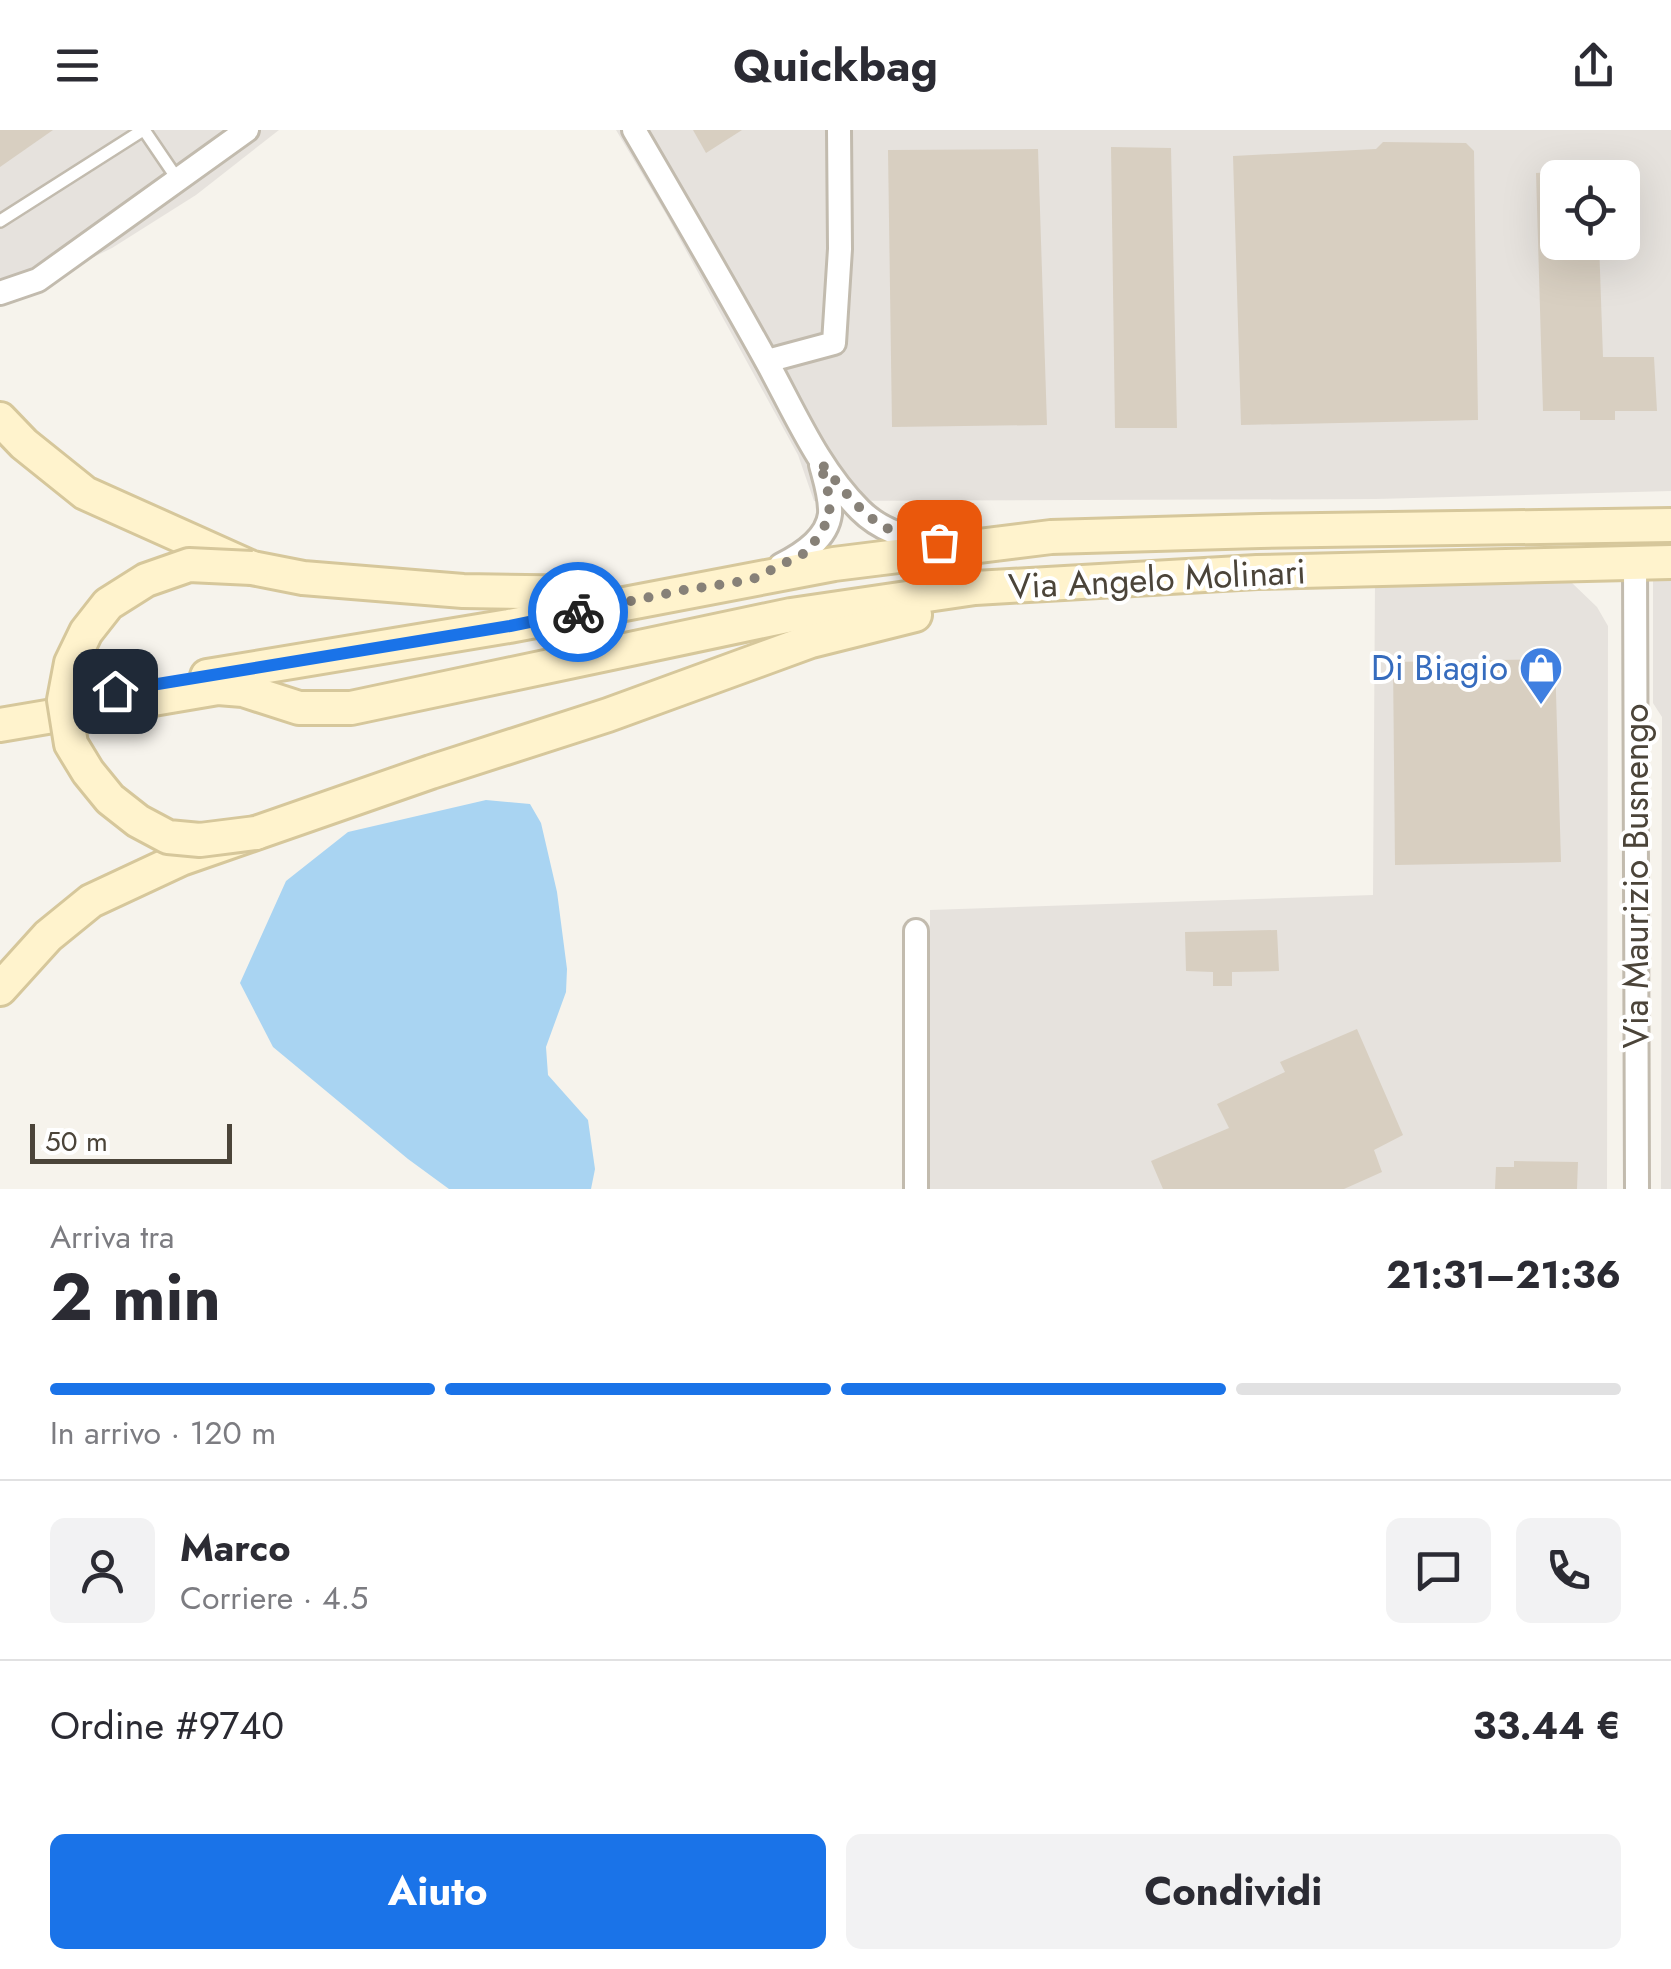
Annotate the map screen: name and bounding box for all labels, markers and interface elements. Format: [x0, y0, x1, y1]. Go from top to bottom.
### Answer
text: Quickbag [733, 33, 938, 98]
icon: menu [50, 38, 105, 93]
icon: share [1566, 38, 1621, 93]
map controls [1540, 160, 1640, 260]
button: locate [1540, 160, 1640, 260]
pin [897, 500, 982, 585]
icon: bag [912, 515, 967, 570]
street label: Via Angelo Molinari [1007, 546, 1307, 612]
courier [528, 562, 628, 662]
icon: bike [551, 585, 606, 640]
place label: Di Biagio [1371, 643, 1508, 693]
shop icon: Di Biagio [1518, 645, 1564, 706]
pin [73, 649, 158, 734]
icon: home [88, 664, 143, 719]
street label: Via Maurizio Busnengo [1611, 704, 1661, 1048]
scale bar [30, 1119, 232, 1164]
text: 50 m [45, 1121, 108, 1162]
text: Arriva tra [50, 1214, 175, 1260]
text: 21:31–21:36 [1386, 1247, 1621, 1302]
text: 2 min [50, 1250, 221, 1344]
text: In arrivo · 120 m [50, 1410, 276, 1456]
button: person [50, 1518, 155, 1623]
button: chat [1386, 1518, 1491, 1623]
button: phone [1516, 1518, 1621, 1623]
text: Marco [180, 1520, 291, 1575]
text: Corriere · 4.5 [180, 1575, 368, 1621]
text: Ordine #9740 [50, 1698, 284, 1753]
text: 33.44 € [1473, 1698, 1621, 1753]
button: Aiuto [50, 1834, 826, 1949]
button: Condividi [846, 1834, 1621, 1949]

